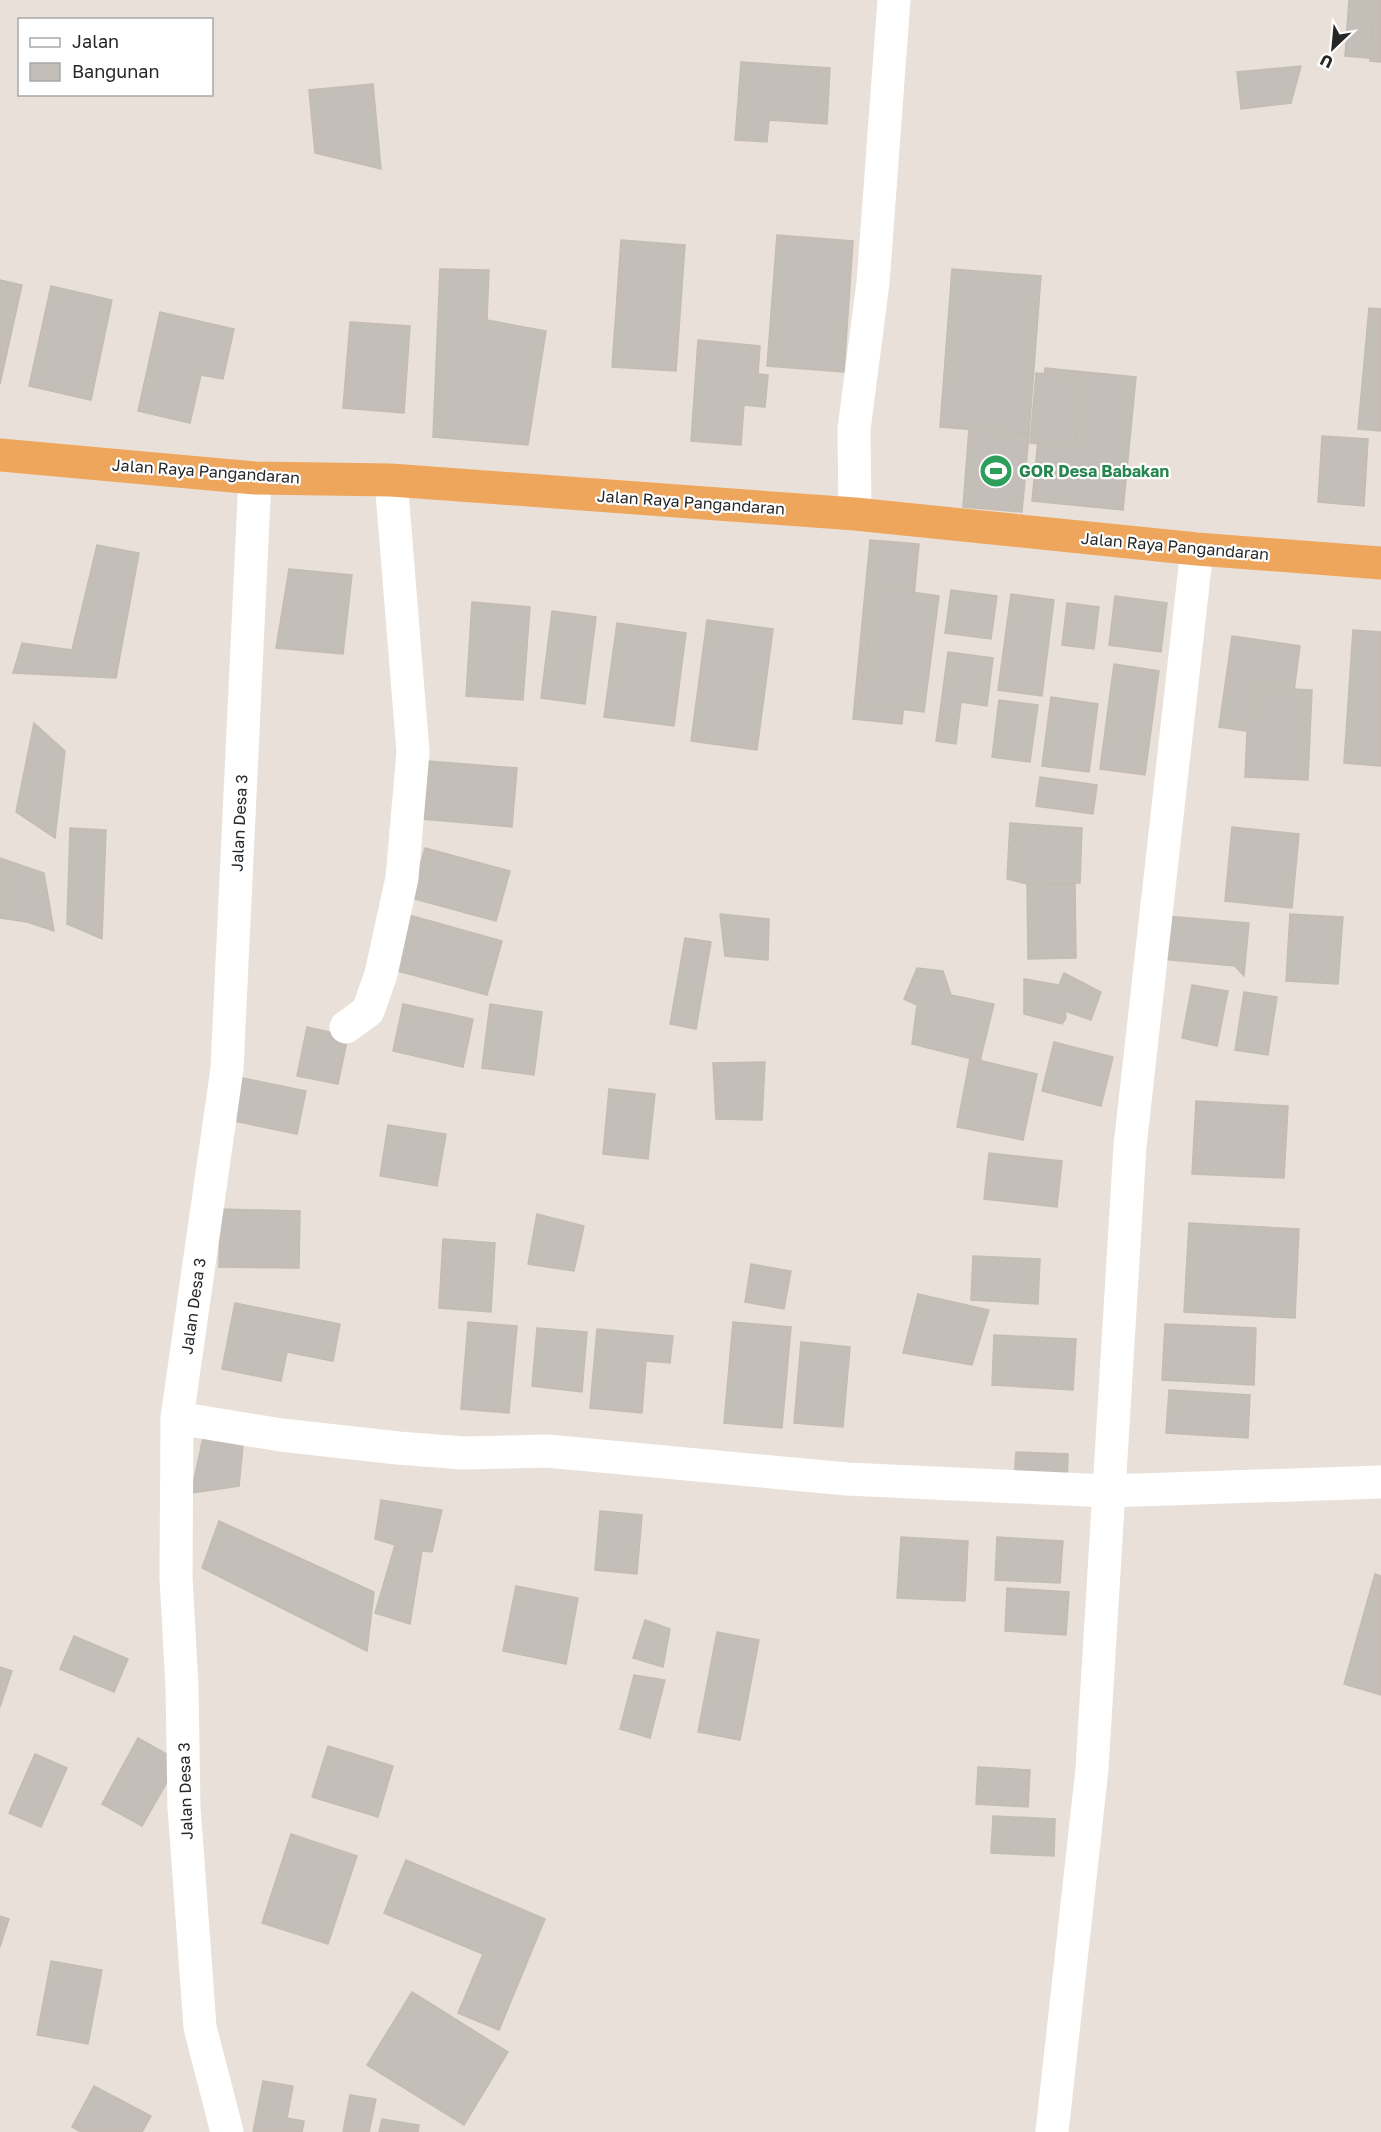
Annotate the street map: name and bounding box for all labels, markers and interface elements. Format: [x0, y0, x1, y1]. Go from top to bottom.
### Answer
legend [18, 18, 213, 96]
north arrow [1303, 18, 1363, 78]
text: Jalan [72, 30, 119, 52]
text: U [1317, 50, 1336, 73]
text: Bangunan [72, 60, 160, 82]
sports icon: GOR Desa Babakan [978, 453, 1014, 489]
street label: Jalan Raya Pangandaran [111, 454, 301, 488]
place label: GOR Desa Babakan [1019, 461, 1169, 481]
street label: Jalan Raya Pangandaran [596, 485, 786, 519]
street label: Jalan Raya Pangandaran [1080, 528, 1270, 564]
street label: Jalan Desa 3 [226, 774, 252, 872]
street label: Jalan Desa 3 [176, 1256, 210, 1356]
street label: Jalan Desa 3 [173, 1742, 197, 1840]

